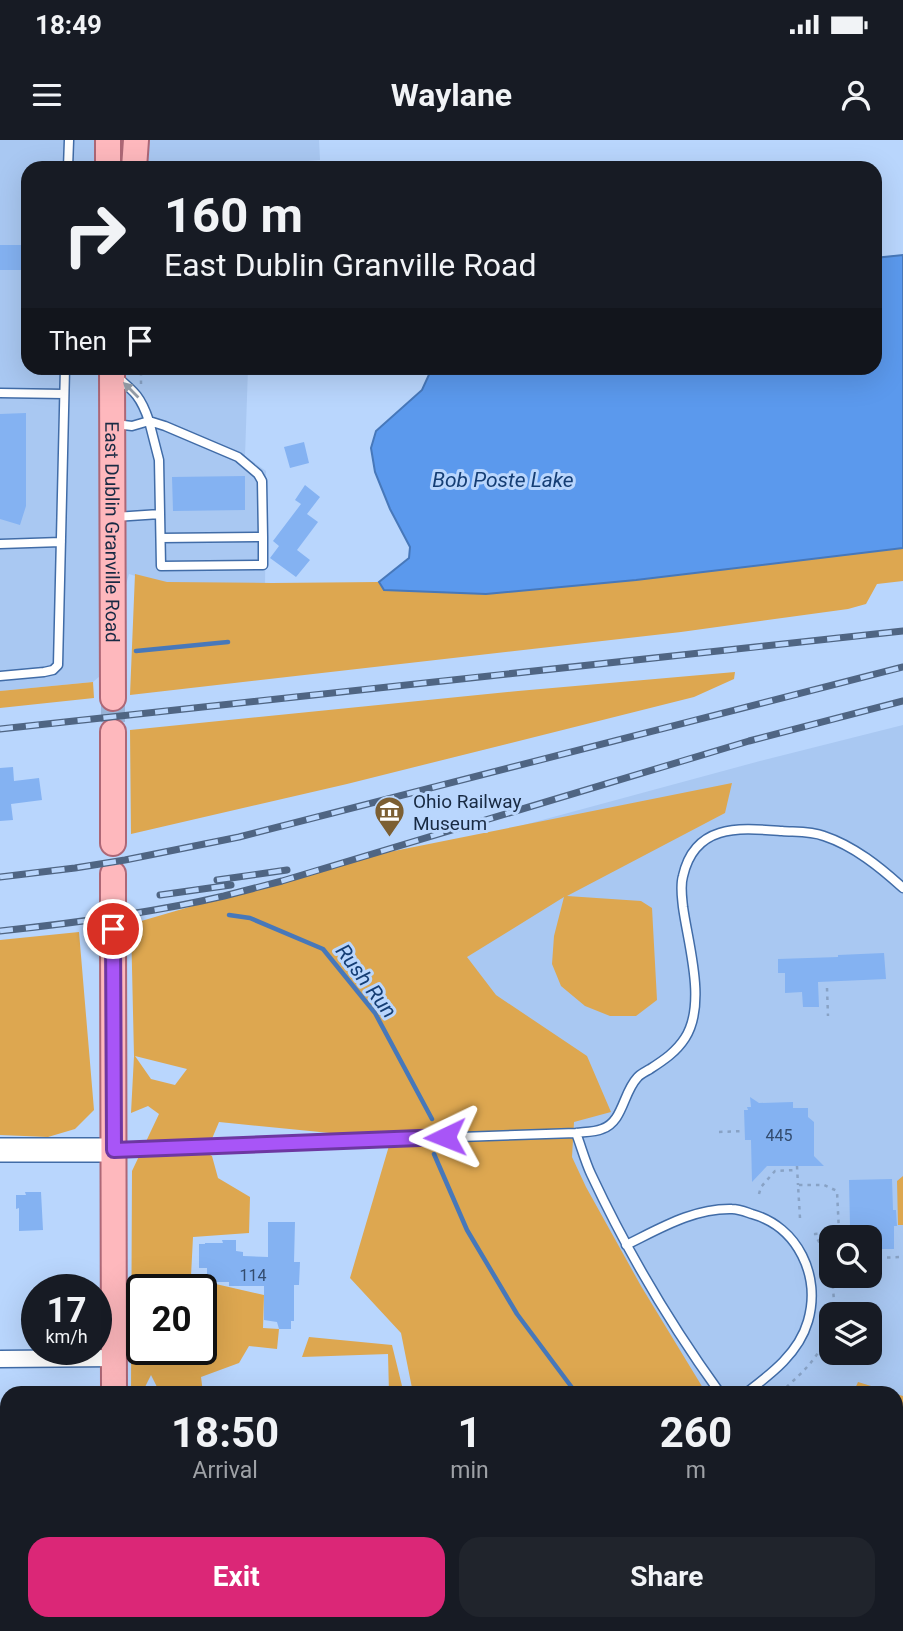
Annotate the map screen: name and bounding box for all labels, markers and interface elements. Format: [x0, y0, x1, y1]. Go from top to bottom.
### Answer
text: 18:49 [35, 10, 102, 40]
icon: menu [28, 76, 66, 114]
text: Waylane [391, 76, 512, 114]
icon: person [837, 76, 875, 114]
text: 160 m [164, 187, 303, 244]
icon: right [49, 189, 140, 280]
text: East Dublin Granville Road [164, 246, 537, 284]
icon: arrive [121, 322, 159, 360]
text: Then [49, 326, 107, 356]
one-way arrow [123, 382, 140, 398]
street label: East Dublin Granville Road [101, 421, 124, 643]
water label: Bob Poste Lake [432, 468, 574, 492]
place label: Ohio Railway Museum [413, 790, 521, 835]
museum icon: Ohio Railway Museum [373, 795, 407, 839]
pin [83, 899, 143, 959]
icon: arrive [94, 910, 132, 948]
water label: Rush Run [331, 940, 401, 1022]
position arrow [408, 1100, 482, 1174]
house number: 445 [766, 1126, 792, 1145]
map controls [819, 1225, 882, 1365]
button: search [819, 1225, 882, 1288]
house number: 114 [240, 1266, 266, 1285]
speed limit sign: 20 [126, 1274, 217, 1365]
text: 17 [46, 1290, 87, 1331]
button: layers [819, 1302, 882, 1365]
text: km/h [45, 1326, 88, 1347]
text: 18:50 [171, 1408, 279, 1457]
text: 1 [457, 1408, 482, 1457]
text: 260 [660, 1408, 732, 1457]
text: Arrival [192, 1457, 258, 1484]
text: min [450, 1457, 489, 1484]
text: m [686, 1457, 706, 1484]
button: Exit [28, 1537, 445, 1617]
button: Share [459, 1537, 875, 1617]

